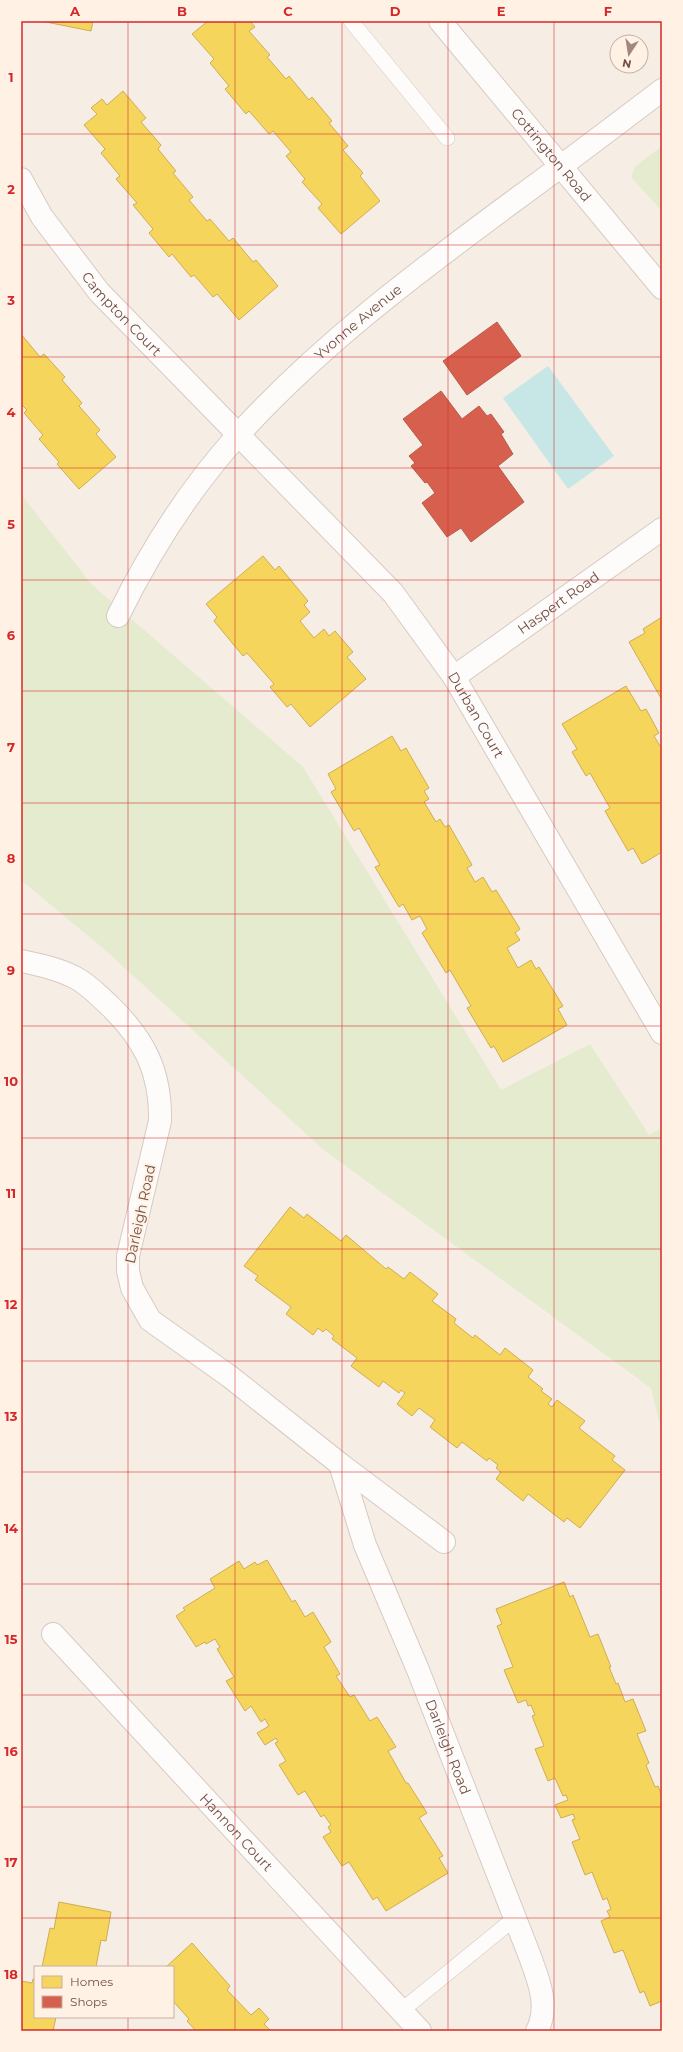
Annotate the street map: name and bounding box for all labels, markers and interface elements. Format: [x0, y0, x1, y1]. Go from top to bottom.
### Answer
text: A [69, 3, 81, 19]
text: B [177, 3, 187, 19]
text: C [283, 3, 293, 19]
text: D [390, 3, 401, 19]
text: E [497, 3, 506, 19]
text: F [604, 3, 612, 19]
north arrow [609, 34, 649, 74]
text: N [621, 56, 633, 72]
text: 1 [8, 69, 14, 85]
street label: Cottington Road [507, 104, 595, 205]
text: 2 [7, 181, 15, 197]
street label: Campton Court [78, 268, 166, 360]
street label: Yvonne Avenue [311, 280, 405, 364]
text: 3 [6, 292, 15, 308]
text: 4 [7, 404, 16, 420]
text: 5 [7, 516, 15, 532]
street label: Haspert Road [514, 568, 603, 638]
text: 6 [7, 627, 16, 643]
street label: Durban Court [444, 669, 508, 761]
text: 7 [7, 739, 15, 755]
text: 8 [7, 850, 16, 866]
text: 9 [7, 962, 15, 978]
text: 10 [4, 1073, 18, 1089]
street label: Darleigh Road [121, 1163, 159, 1265]
text: 11 [6, 1185, 16, 1201]
text: 12 [5, 1296, 18, 1312]
text: 13 [5, 1408, 18, 1424]
text: 14 [4, 1520, 18, 1536]
text: 15 [5, 1631, 18, 1647]
street label: Darleigh Road [421, 1697, 475, 1797]
text: 16 [4, 1743, 18, 1759]
street label: Hannon Court [196, 1789, 277, 1875]
text: 17 [4, 1854, 18, 1870]
text: 18 [4, 1966, 18, 1982]
legend [34, 1966, 174, 2018]
text: Homes [70, 1974, 113, 1989]
text: Shops [70, 1994, 107, 2009]

